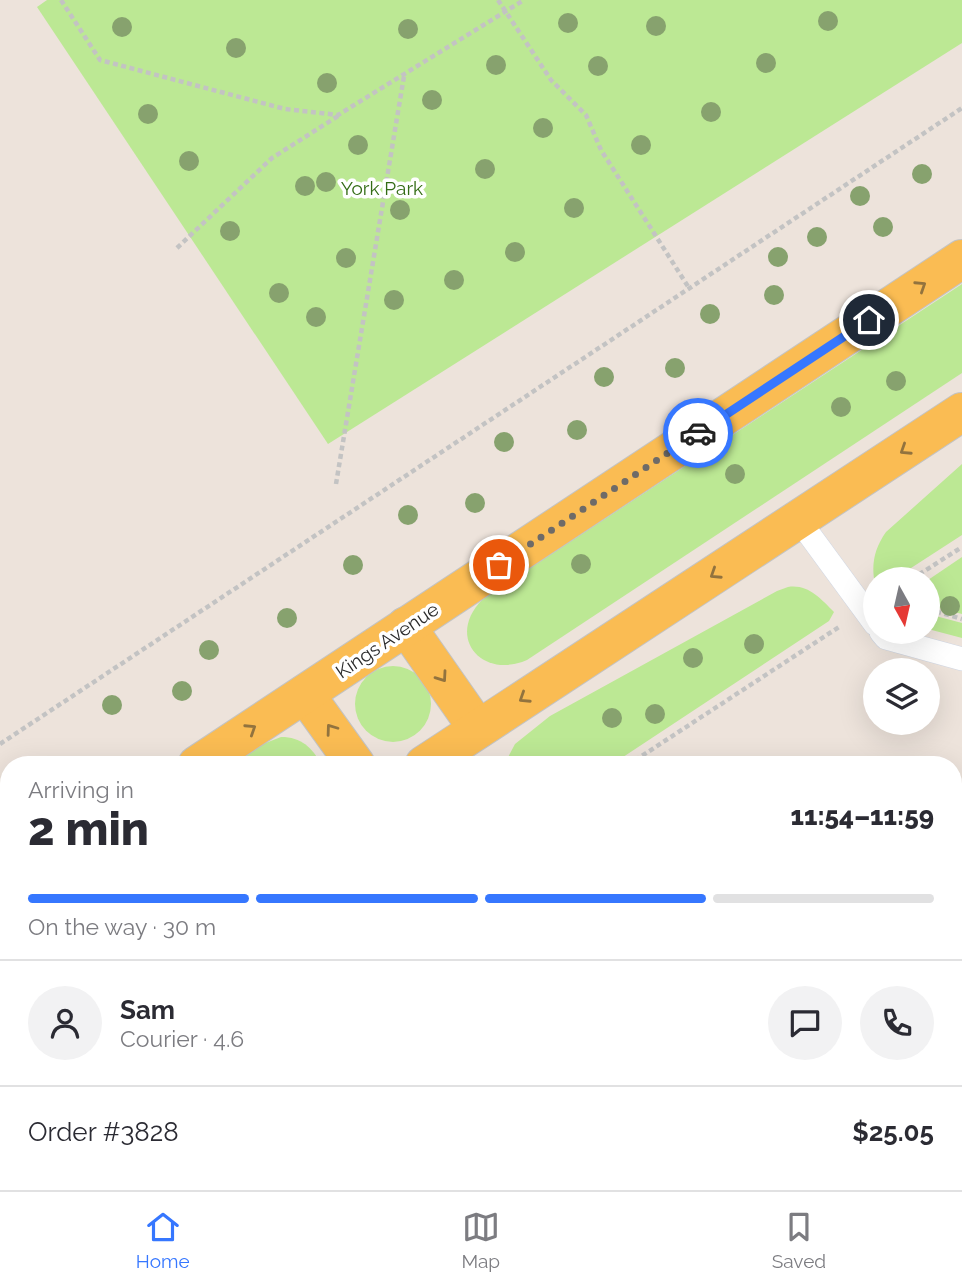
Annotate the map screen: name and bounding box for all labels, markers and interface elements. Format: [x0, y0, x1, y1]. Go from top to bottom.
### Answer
park label: York Park [341, 177, 423, 199]
one-way arrow [913, 282, 926, 295]
pin [839, 290, 899, 350]
icon: home [850, 301, 888, 339]
courier [663, 398, 733, 468]
icon: car [679, 414, 717, 452]
one-way arrow [900, 441, 913, 454]
pin [469, 535, 529, 595]
icon: bag [480, 546, 518, 584]
one-way arrow [709, 566, 722, 579]
north arrow [863, 567, 940, 644]
map controls [863, 567, 940, 735]
street label: Kings Avenue [331, 598, 443, 682]
button: layers [863, 658, 940, 735]
one-way arrow [434, 669, 446, 682]
one-way arrow [519, 690, 532, 703]
one-way arrow [243, 725, 256, 738]
one-way arrow [327, 725, 339, 737]
text: Arriving in [28, 776, 134, 803]
text: 11:54–11:59 [791, 801, 934, 831]
text: 2 min [28, 802, 149, 856]
text: On the way · 30 m [28, 913, 216, 940]
button: person [28, 986, 102, 1060]
button: chat [768, 986, 842, 1060]
button: phone [860, 986, 934, 1060]
text: Sam [120, 995, 175, 1025]
text: Courier · 4.6 [120, 1025, 244, 1052]
text: Order #3828 [28, 1117, 179, 1147]
text: $25.05 [852, 1117, 934, 1147]
tab: Home [136, 1208, 190, 1272]
tab: Map [461, 1208, 500, 1272]
tab: Saved [772, 1208, 826, 1272]

